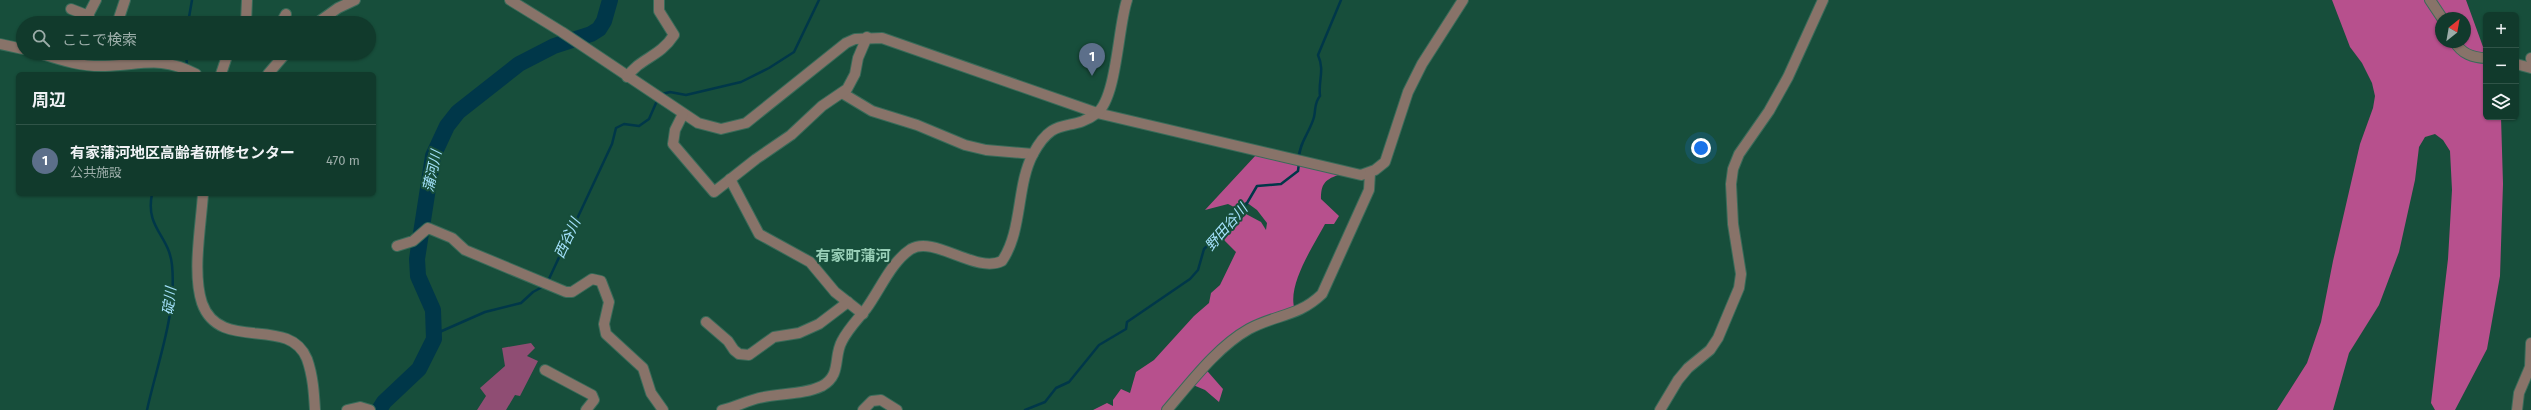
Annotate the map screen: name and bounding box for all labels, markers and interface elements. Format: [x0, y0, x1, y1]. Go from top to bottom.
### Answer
north arrow [2435, 12, 2471, 48]
map controls [2483, 12, 2519, 120]
button: + [2483, 12, 2519, 48]
search box [16, 16, 376, 60]
icon: search [30, 27, 52, 49]
text: ここで検索 [62, 31, 137, 49]
pin: 1 [1079, 43, 1105, 76]
button: − [2483, 48, 2519, 84]
button: layers [2483, 84, 2519, 120]
text: 周辺 [32, 90, 66, 111]
your location [1691, 138, 1711, 158]
text: 有家蒲河地区高齢者研修センター [70, 144, 295, 162]
water label: 蒲河川 [420, 147, 446, 193]
text: 1 [42, 153, 48, 168]
text: 470 m [326, 153, 360, 168]
text: 公共施設 [70, 165, 122, 180]
water label: 野田谷川 [1202, 199, 1252, 254]
water label: 西谷川 [551, 214, 585, 261]
district label: 有家町蒲河 [815, 247, 891, 265]
water label: 碇川 [159, 284, 180, 316]

